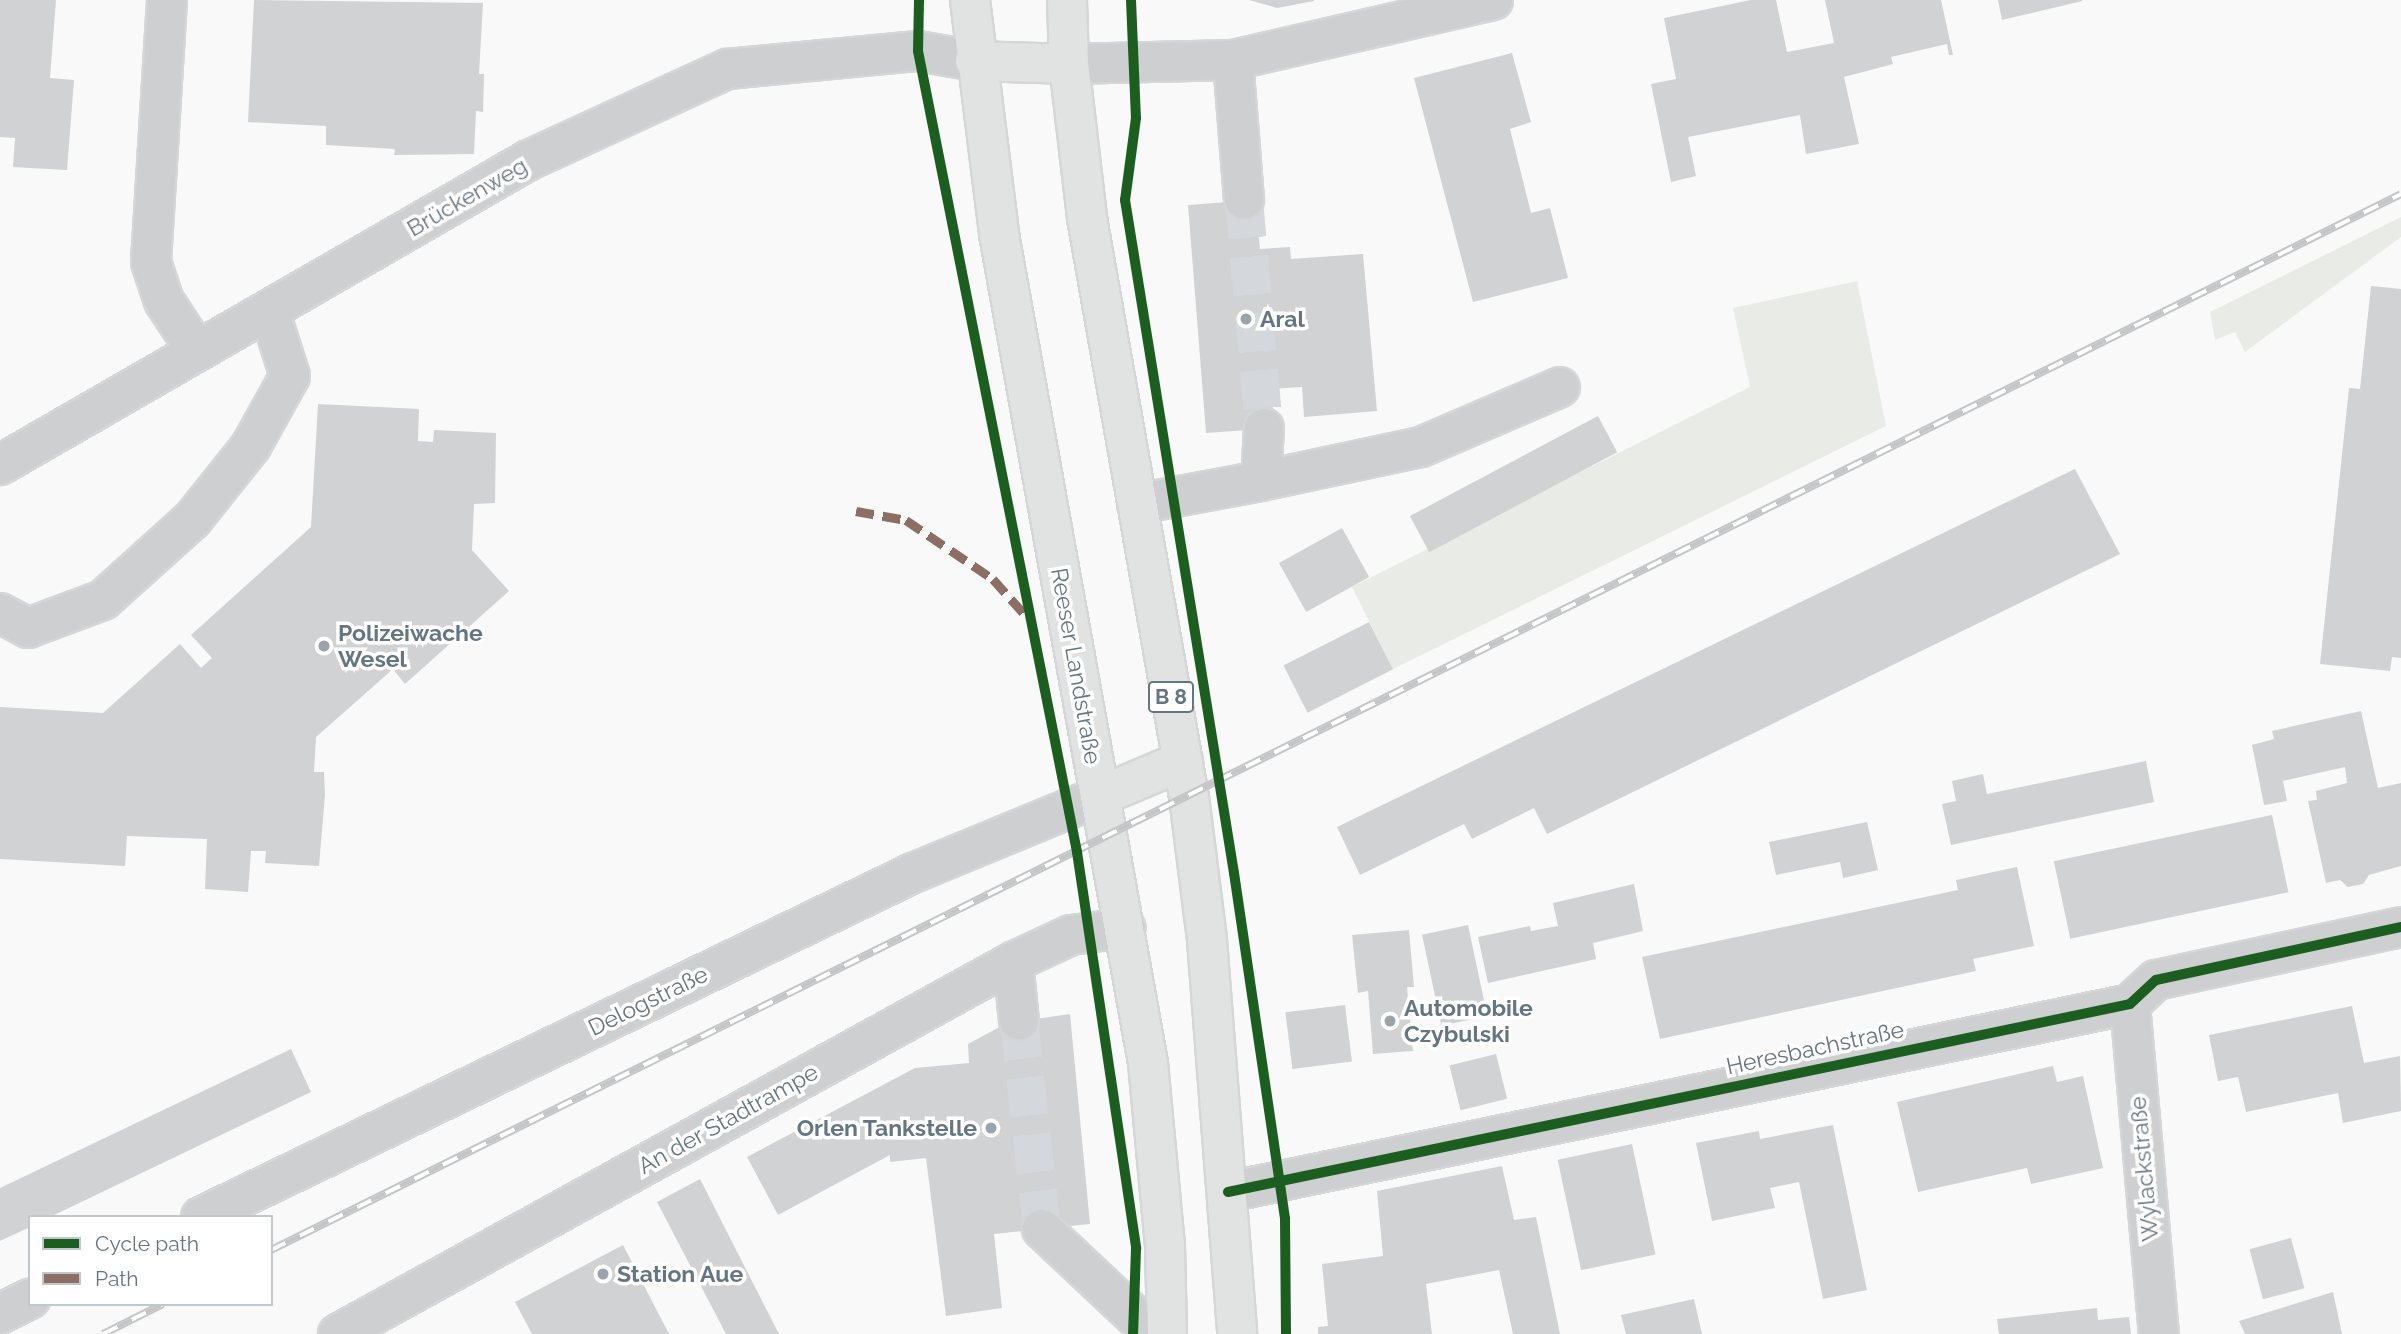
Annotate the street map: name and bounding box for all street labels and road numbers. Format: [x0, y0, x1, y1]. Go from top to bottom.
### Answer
street label: Brückenweg [402, 152, 532, 242]
street label: Reeser Landstraße [1045, 565, 1107, 767]
road number: B 8 [1146, 680, 1196, 714]
street label: Delogstraße [584, 960, 712, 1042]
street label: Heresbachstraße [1724, 1016, 1906, 1080]
street label: An der Stadtrampe [633, 1058, 823, 1180]
street label: Wylackstraße [2124, 1095, 2164, 1243]

